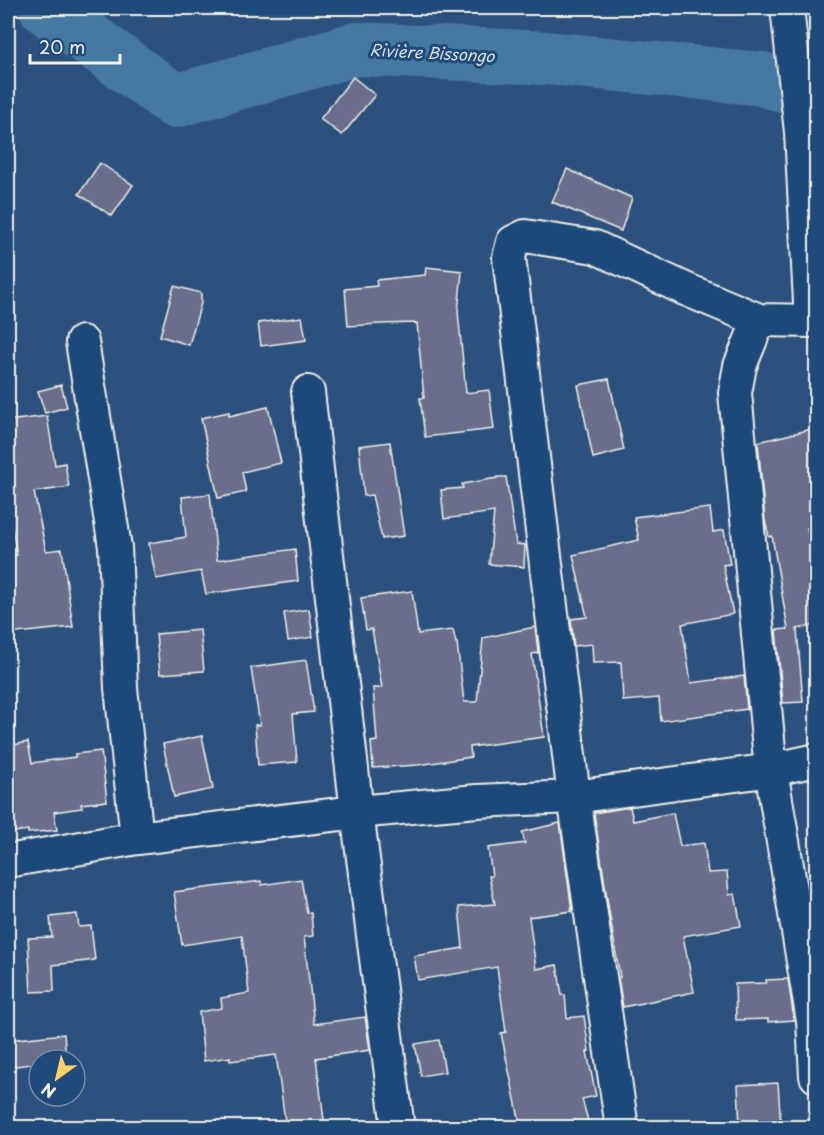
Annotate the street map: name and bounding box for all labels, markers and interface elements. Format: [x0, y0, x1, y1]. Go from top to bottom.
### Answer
scale bar [30, 27, 120, 65]
text: 20 m [39, 33, 85, 60]
water label: Rivière Bissongo [369, 37, 496, 67]
north arrow [27, 1048, 87, 1108]
text: N [36, 1078, 60, 1105]

